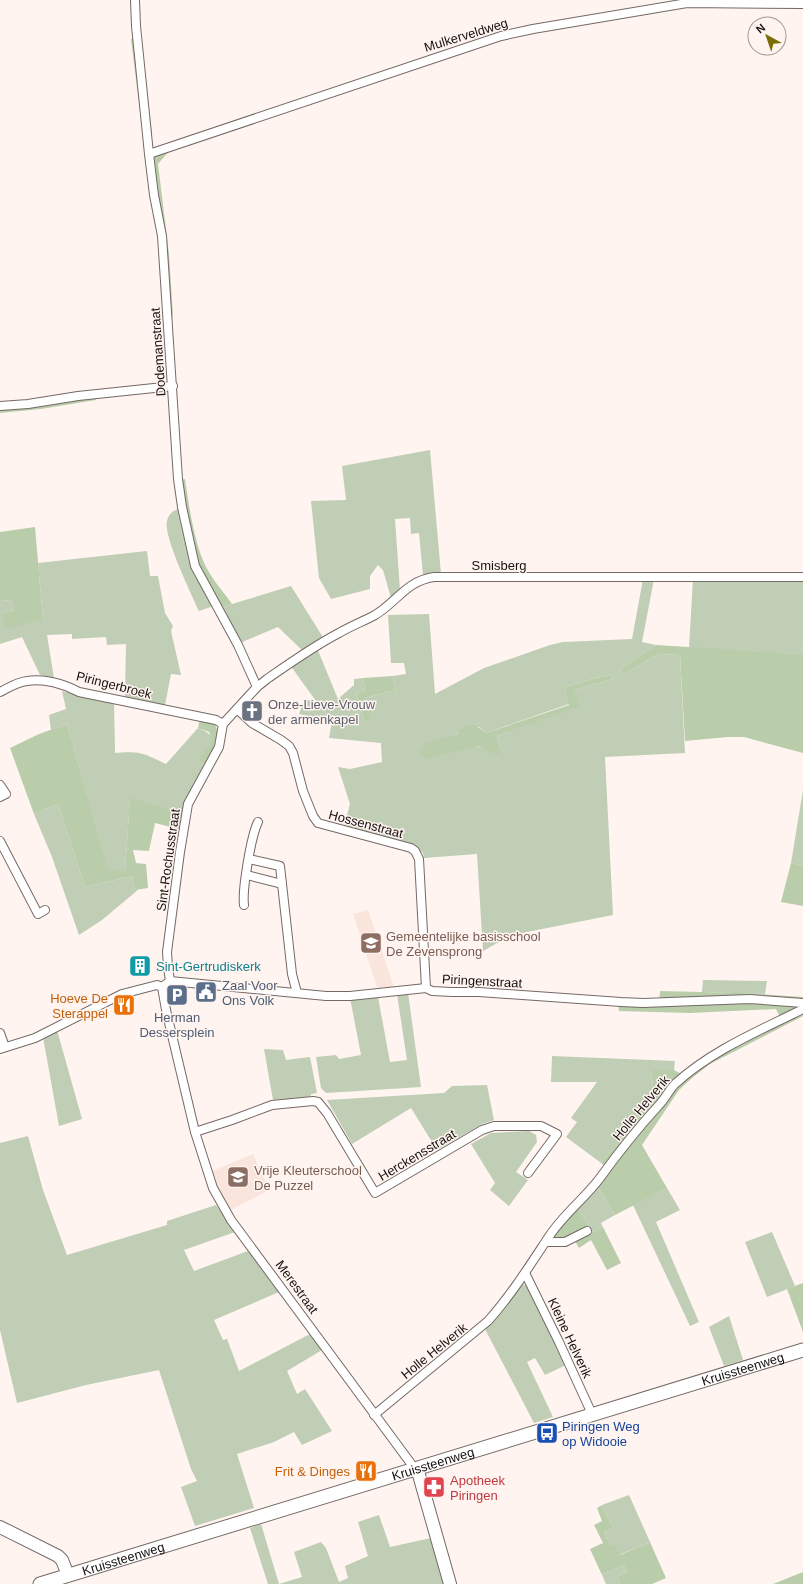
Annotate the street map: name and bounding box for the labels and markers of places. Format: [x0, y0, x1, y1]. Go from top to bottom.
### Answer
place label: Onze-Lieve-Vrouw der armenkapel [268, 697, 376, 727]
church icon: Onze-Lieve-Vrouw der armenkapel [239, 698, 265, 724]
place label: Gemeentelijke basisschool De Zevensprong [386, 929, 541, 959]
school or university icon: Gemeentelijke basisschool De Zevensprong [358, 930, 384, 956]
building icon: Sint-Gertrudiskerk [127, 953, 153, 979]
place label: Sint-Gertrudiskerk [156, 959, 261, 974]
place label: Zaal Voor Ons Volk [222, 978, 278, 1008]
public building icon: Zaal Voor Ons Volk [193, 979, 219, 1005]
parking icon: Herman Dessersplein [164, 982, 190, 1008]
place label: Hoeve De Sterappel [50, 991, 108, 1021]
restaurant icon: Hoeve De Sterappel [111, 992, 137, 1018]
place label: Herman Dessersplein [139, 1010, 215, 1040]
place label: Vrije Kleuterschool De Puzzel [254, 1163, 362, 1193]
school or university icon: Vrije Kleuterschool De Puzzel [225, 1164, 251, 1190]
place label: Piringen Weg op Widooie [562, 1419, 640, 1449]
bus stop icon: Piringen Weg op Widooie [534, 1420, 560, 1446]
restaurant icon: Frit & Dinges [353, 1458, 379, 1484]
place label: Frit & Dinges [275, 1464, 350, 1479]
place label: Apotheek Piringen [450, 1473, 505, 1503]
pharmacy icon: Apotheek Piringen [421, 1474, 447, 1500]

